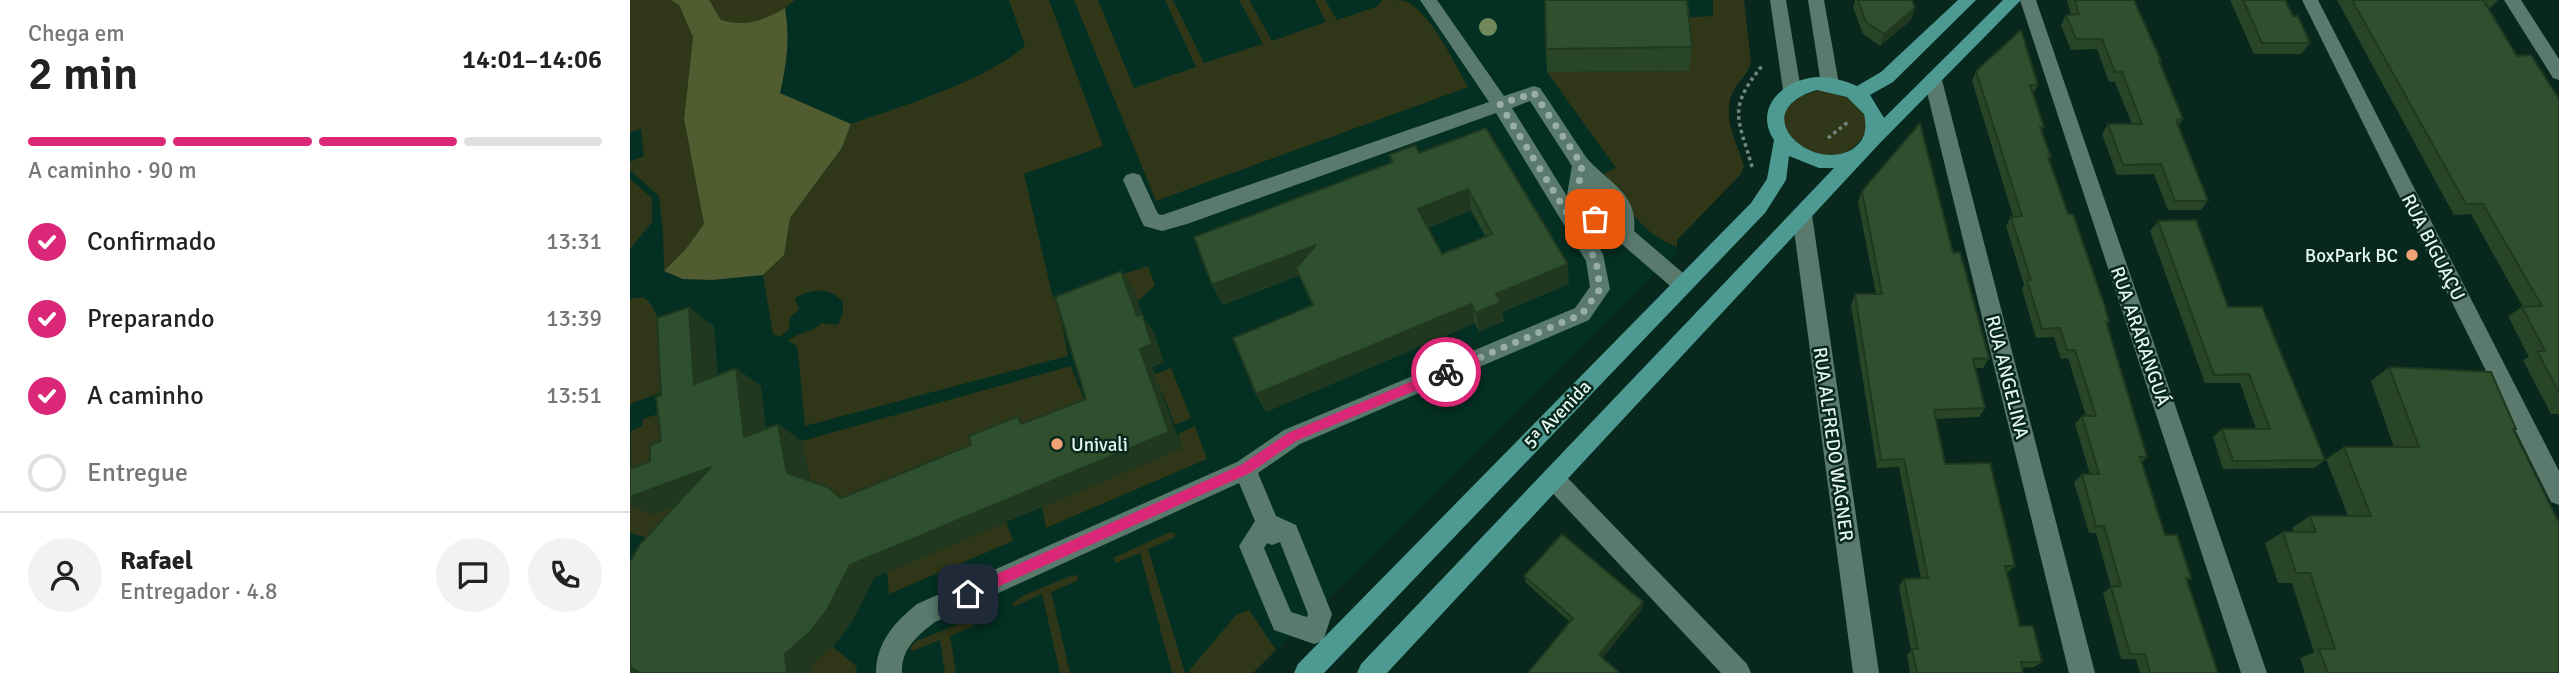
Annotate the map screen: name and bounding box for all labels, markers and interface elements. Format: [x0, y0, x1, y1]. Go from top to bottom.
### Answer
text: Chega em [28, 19, 125, 48]
text: 14:01–14:06 [462, 44, 602, 76]
text: 2 min [28, 46, 138, 102]
text: A caminho · 90 m [28, 156, 197, 185]
pin [1565, 189, 1625, 249]
street label: RUA BIGUAÇU [2396, 190, 2470, 305]
icon: bag [1576, 200, 1614, 238]
icon: check [28, 223, 66, 261]
text: Confirmado [87, 226, 216, 258]
text: 13:31 [546, 227, 602, 256]
place label: BoxPark BC [2305, 244, 2398, 268]
marker: BoxPark BC [2404, 247, 2420, 263]
street label: RUA ARARANGUÁ [2105, 263, 2175, 410]
icon: check [28, 300, 66, 338]
text: Preparando [87, 303, 214, 335]
text: 13:39 [546, 304, 602, 333]
street label: RUA ANGELINA [1980, 313, 2034, 442]
courier [1411, 337, 1481, 407]
street label: RUA ALFREDO WAGNER [1807, 345, 1859, 543]
icon: bike [1427, 353, 1465, 391]
street label: 5ª Avenida [1519, 375, 1597, 454]
icon: check [28, 377, 66, 415]
text: A caminho [87, 380, 204, 412]
text: 13:51 [546, 381, 602, 410]
place label: Univali [1071, 433, 1128, 457]
marker: Univali [1049, 436, 1065, 452]
text: Entregue [87, 457, 188, 489]
button: person [28, 538, 102, 612]
button: chat [436, 538, 510, 612]
button: phone [528, 538, 602, 612]
text: Rafael [120, 545, 193, 577]
pin [938, 564, 998, 624]
icon: home [949, 575, 987, 613]
text: Entregador · 4.8 [120, 577, 278, 606]

